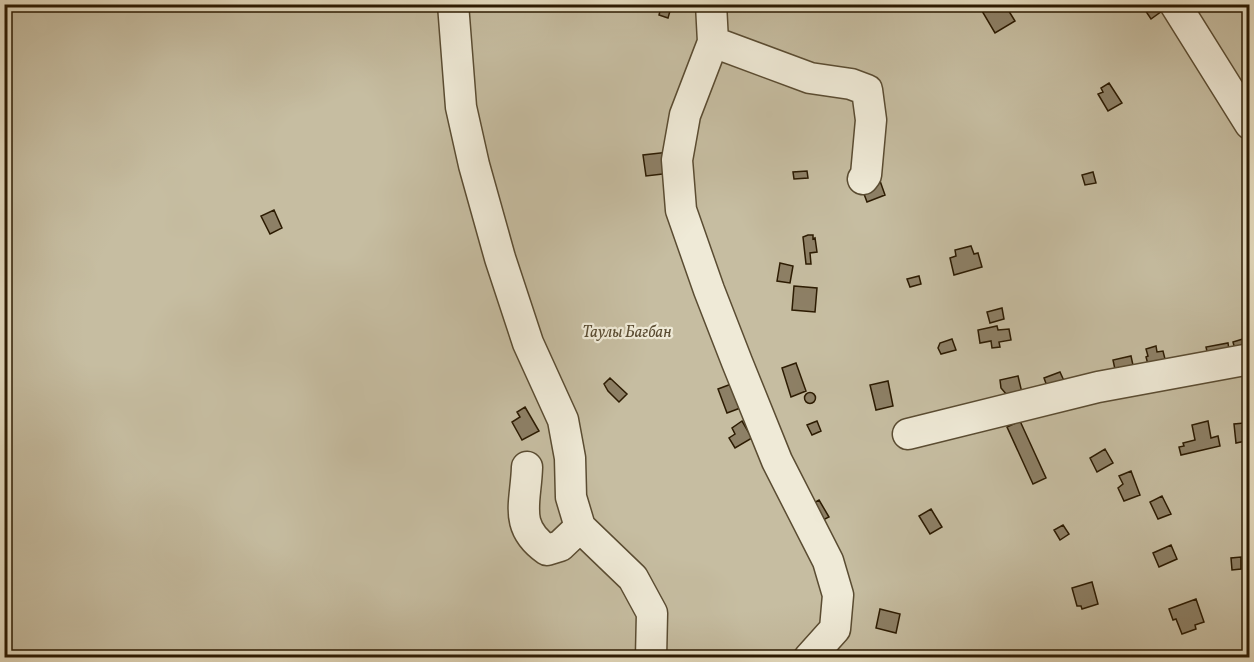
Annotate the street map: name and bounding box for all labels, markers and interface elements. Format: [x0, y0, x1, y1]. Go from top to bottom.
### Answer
park label: Таулы Бағбан [582, 322, 672, 344]

